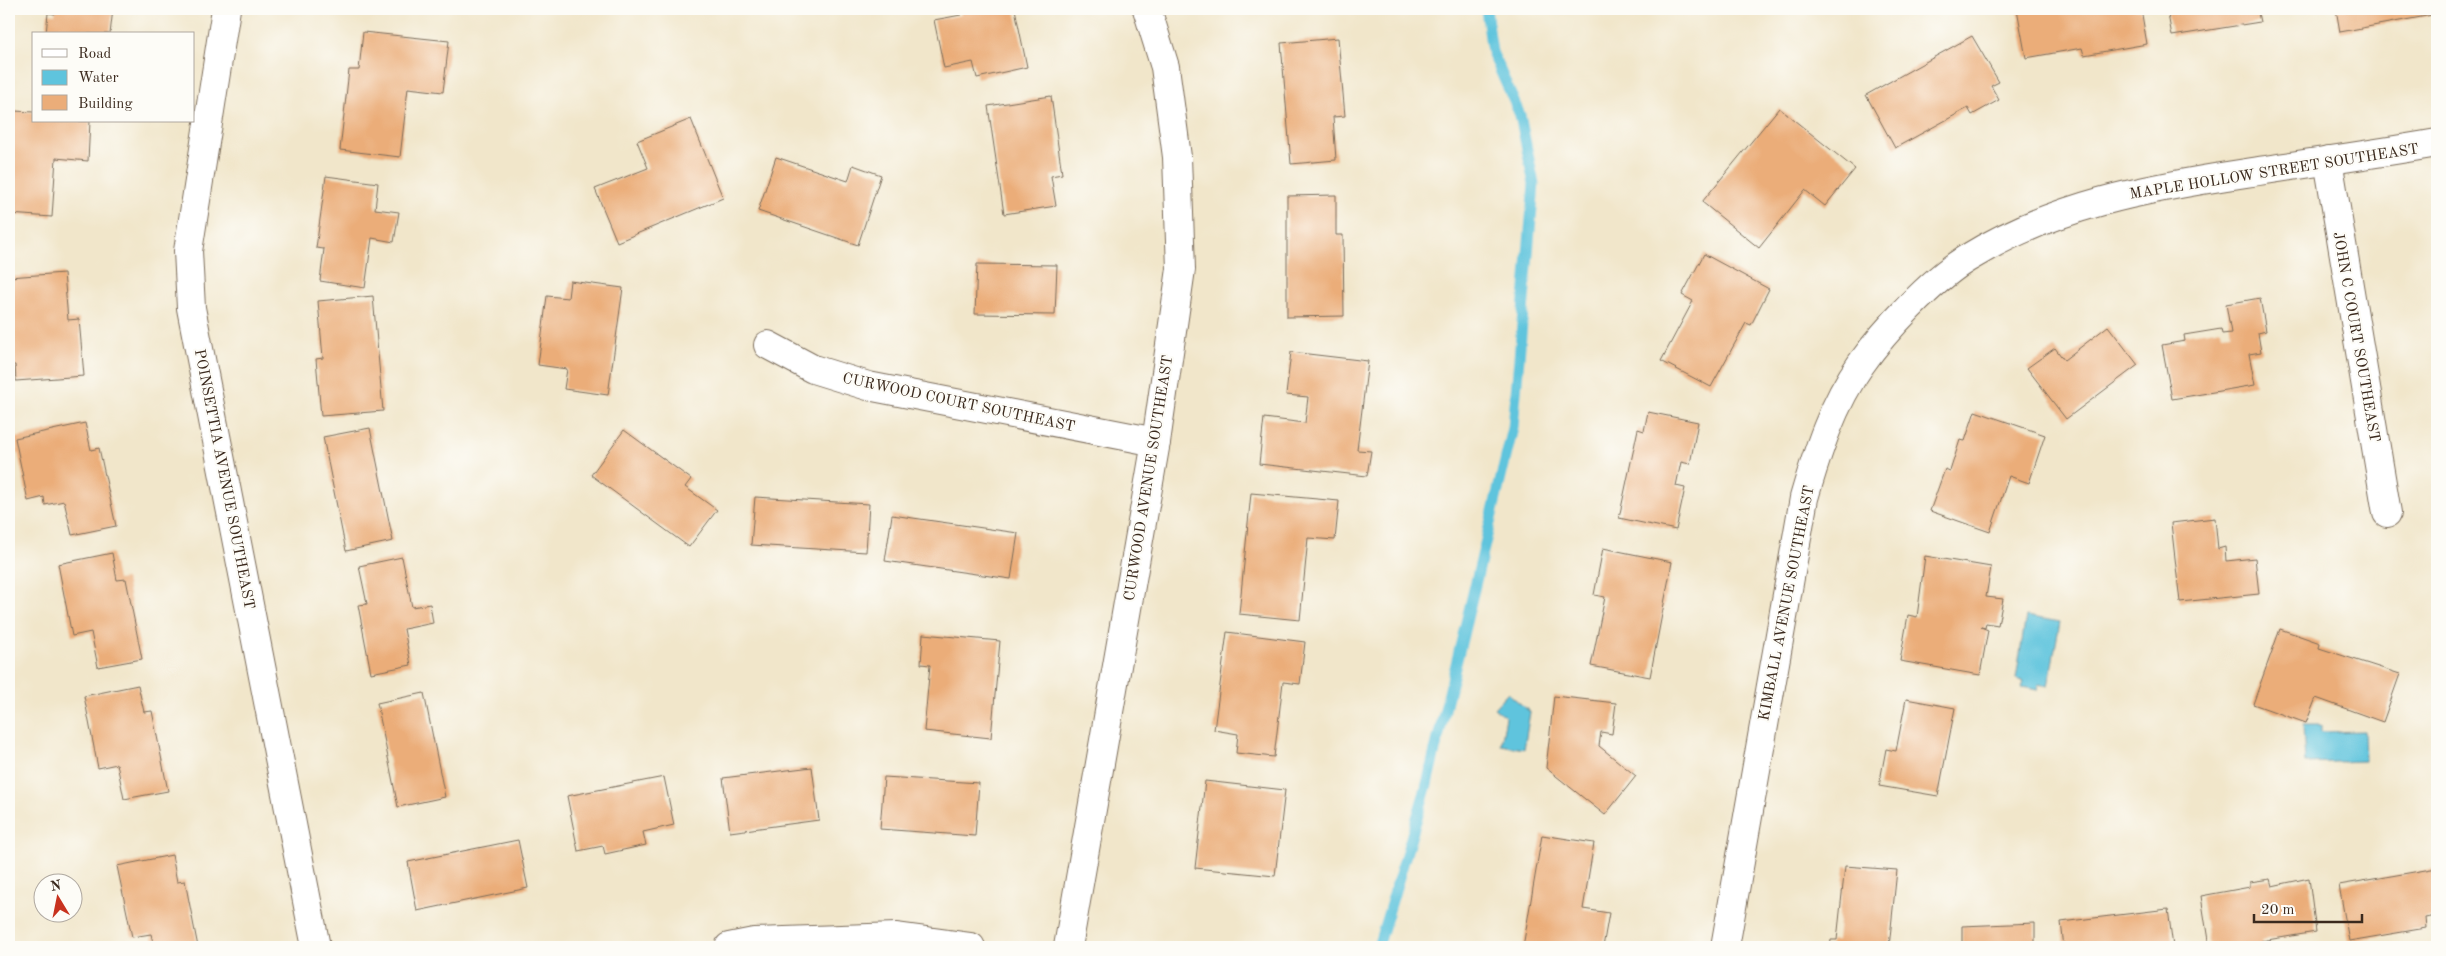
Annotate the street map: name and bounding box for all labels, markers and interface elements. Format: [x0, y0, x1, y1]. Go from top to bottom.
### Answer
legend [32, 32, 195, 122]
text: Road [78, 47, 112, 62]
text: Water [78, 71, 119, 86]
text: Building [78, 97, 133, 112]
street label: MAPLE HOLLOW STREET SOUTHEAST [2129, 142, 2420, 203]
street label: JOHN C COURT SOUTHEAST [2330, 231, 2381, 444]
street label: POINSETTIA AVENUE SOUTHEAST [191, 348, 256, 611]
street label: CURWOOD AVENUE SOUTHEAST [1123, 354, 1176, 602]
street label: CURWOOD COURT SOUTHEAST [841, 371, 1076, 435]
street label: KIMBALL AVENUE SOUTHEAST [1757, 484, 1818, 722]
north arrow [32, 874, 82, 924]
text: N [49, 878, 63, 894]
scale bar [2254, 891, 2361, 923]
text: 20 m [2261, 903, 2295, 918]

